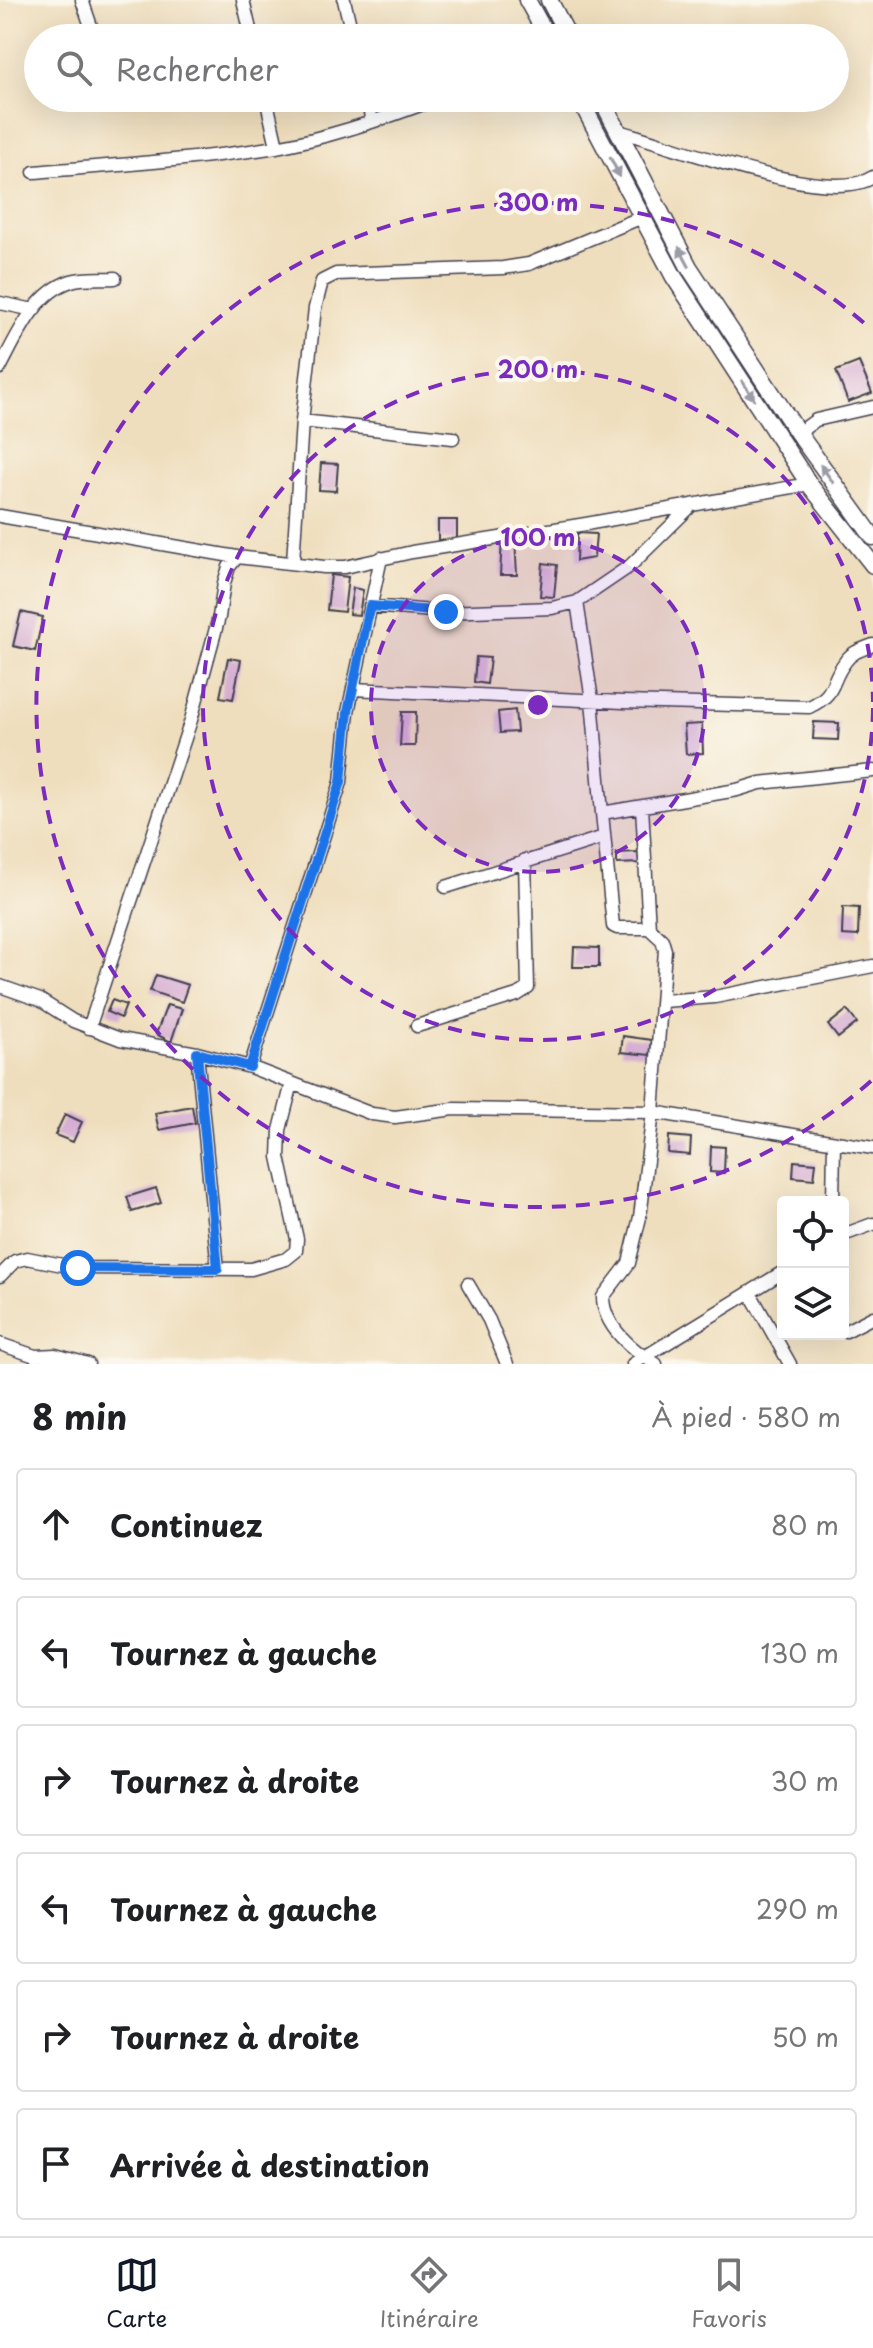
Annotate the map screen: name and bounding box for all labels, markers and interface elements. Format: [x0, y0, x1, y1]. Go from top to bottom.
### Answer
search box [24, 24, 849, 112]
icon: search [52, 46, 96, 90]
text: Rechercher [116, 46, 279, 91]
one-way arrow [608, 156, 621, 179]
text: 300 m [497, 183, 579, 219]
one-way arrow [677, 246, 691, 268]
text: 200 m [498, 350, 578, 386]
one-way arrow [740, 380, 755, 401]
one-way arrow [819, 463, 835, 485]
text: 100 m [501, 518, 575, 554]
route end [428, 594, 464, 630]
centre of rings [524, 691, 552, 719]
map controls [777, 1196, 849, 1340]
button: locate [777, 1196, 849, 1268]
route start [60, 1250, 96, 1286]
button: layers [777, 1268, 849, 1340]
text: 8 min [32, 1390, 127, 1442]
text: À pied · 580 m [652, 1397, 841, 1436]
icon: ahead [34, 1502, 78, 1546]
text: Continuez [110, 1502, 263, 1547]
text: 80 m [771, 1505, 839, 1544]
icon: left [34, 1630, 78, 1674]
text: Tournez à gauche [110, 1630, 377, 1675]
text: 130 m [760, 1633, 839, 1672]
icon: right [34, 1758, 78, 1802]
text: Tournez à droite [110, 1758, 359, 1803]
text: 30 m [771, 1761, 839, 1800]
icon: left [34, 1886, 78, 1930]
text: Tournez à gauche [110, 1886, 377, 1931]
text: 290 m [756, 1889, 839, 1928]
icon: right [34, 2014, 78, 2058]
text: Tournez à droite [110, 2014, 359, 2059]
text: 50 m [772, 2017, 839, 2056]
icon: arrive [34, 2142, 78, 2186]
text: Arrivée à destination [110, 2142, 430, 2187]
tab: Carte [106, 2253, 167, 2334]
tab: Itinéraire [380, 2253, 479, 2334]
tab: Favoris [691, 2253, 767, 2334]

